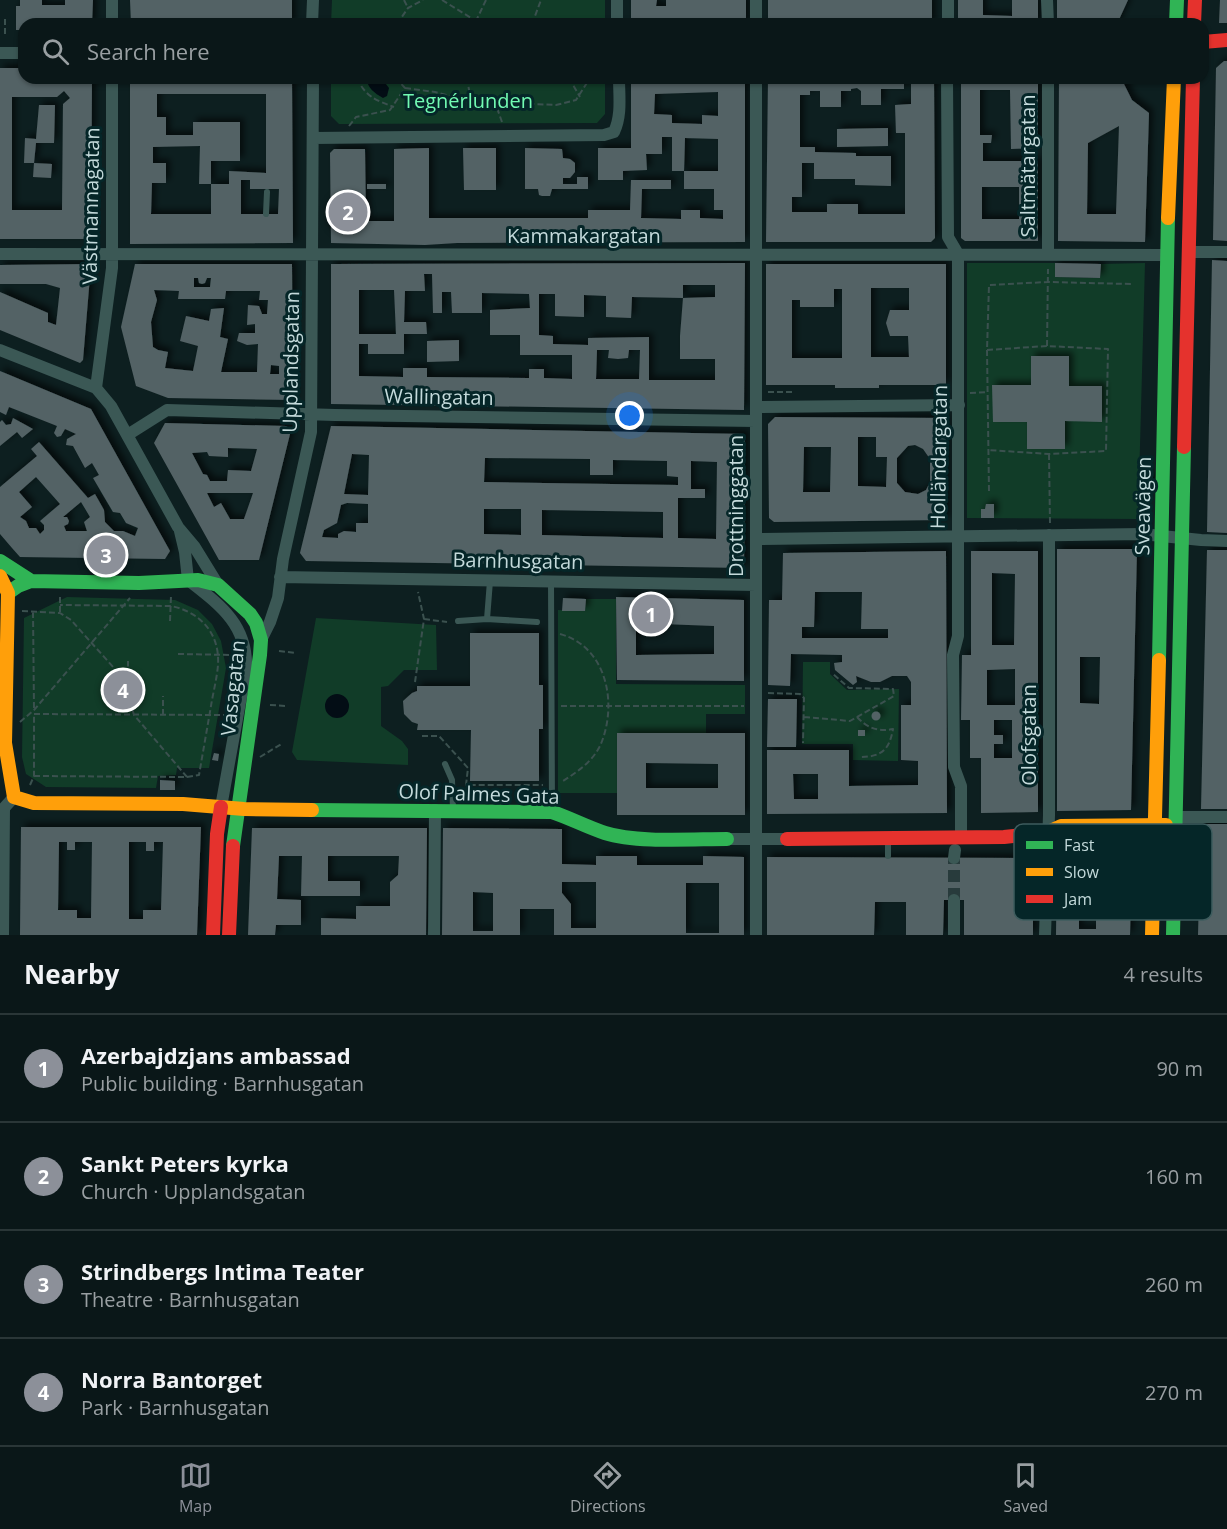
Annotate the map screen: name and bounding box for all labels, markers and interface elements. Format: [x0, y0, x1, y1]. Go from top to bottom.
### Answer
search box [18, 18, 1209, 84]
icon: search [39, 35, 72, 68]
text: Search here [87, 36, 210, 66]
park label: Tegnérlunden [403, 87, 533, 114]
street label: Saltmätargatan [1014, 95, 1041, 237]
street label: Västmannagatan [76, 127, 105, 285]
pin: 2 [328, 190, 368, 234]
street label: Kammakargatan [507, 222, 661, 249]
street label: Upplandsgatan [276, 291, 305, 433]
street label: Wallingatan [384, 382, 494, 411]
street label: Holländargatan [924, 385, 953, 529]
your location [615, 401, 644, 430]
street label: Drottninggatan [722, 435, 749, 577]
street label: Sveavägen [1128, 456, 1157, 556]
pin: 3 [86, 532, 126, 578]
street label: Barnhusgatan [452, 546, 584, 575]
pin: 1 [632, 592, 670, 636]
street label: Vasagatan [214, 639, 251, 737]
pin: 4 [104, 668, 142, 712]
street label: Olofsgatan [1015, 684, 1042, 786]
street label: Olof Palmes Gata [398, 777, 560, 810]
legend [1014, 824, 1212, 920]
text: Fast [1064, 834, 1095, 856]
text: Slow [1064, 861, 1099, 883]
text: Jam [1062, 888, 1092, 910]
text: Nearby [24, 956, 119, 992]
text: 4 results [1123, 961, 1203, 988]
text: Azerbajdzjans ambassad [81, 1040, 351, 1070]
text: 1 [38, 1055, 49, 1082]
text: 90 m [1156, 1055, 1203, 1082]
text: Public building · Barnhusgatan [81, 1070, 364, 1097]
text: Sankt Peters kyrka [81, 1148, 289, 1178]
text: 2 [38, 1163, 49, 1190]
text: 160 m [1145, 1163, 1203, 1190]
text: Church · Upplandsgatan [81, 1178, 306, 1205]
text: Strindbergs Intima Teater [81, 1256, 364, 1286]
text: 3 [38, 1271, 49, 1298]
text: 260 m [1145, 1271, 1203, 1298]
text: Theatre · Barnhusgatan [81, 1286, 300, 1313]
text: Norra Bantorget [81, 1364, 262, 1394]
text: 4 [38, 1379, 49, 1406]
text: 270 m [1145, 1379, 1203, 1406]
text: Park · Barnhusgatan [81, 1394, 270, 1421]
tab: Map [179, 1459, 212, 1517]
tab: Directions [570, 1459, 646, 1517]
tab: Saved [1004, 1459, 1048, 1517]

